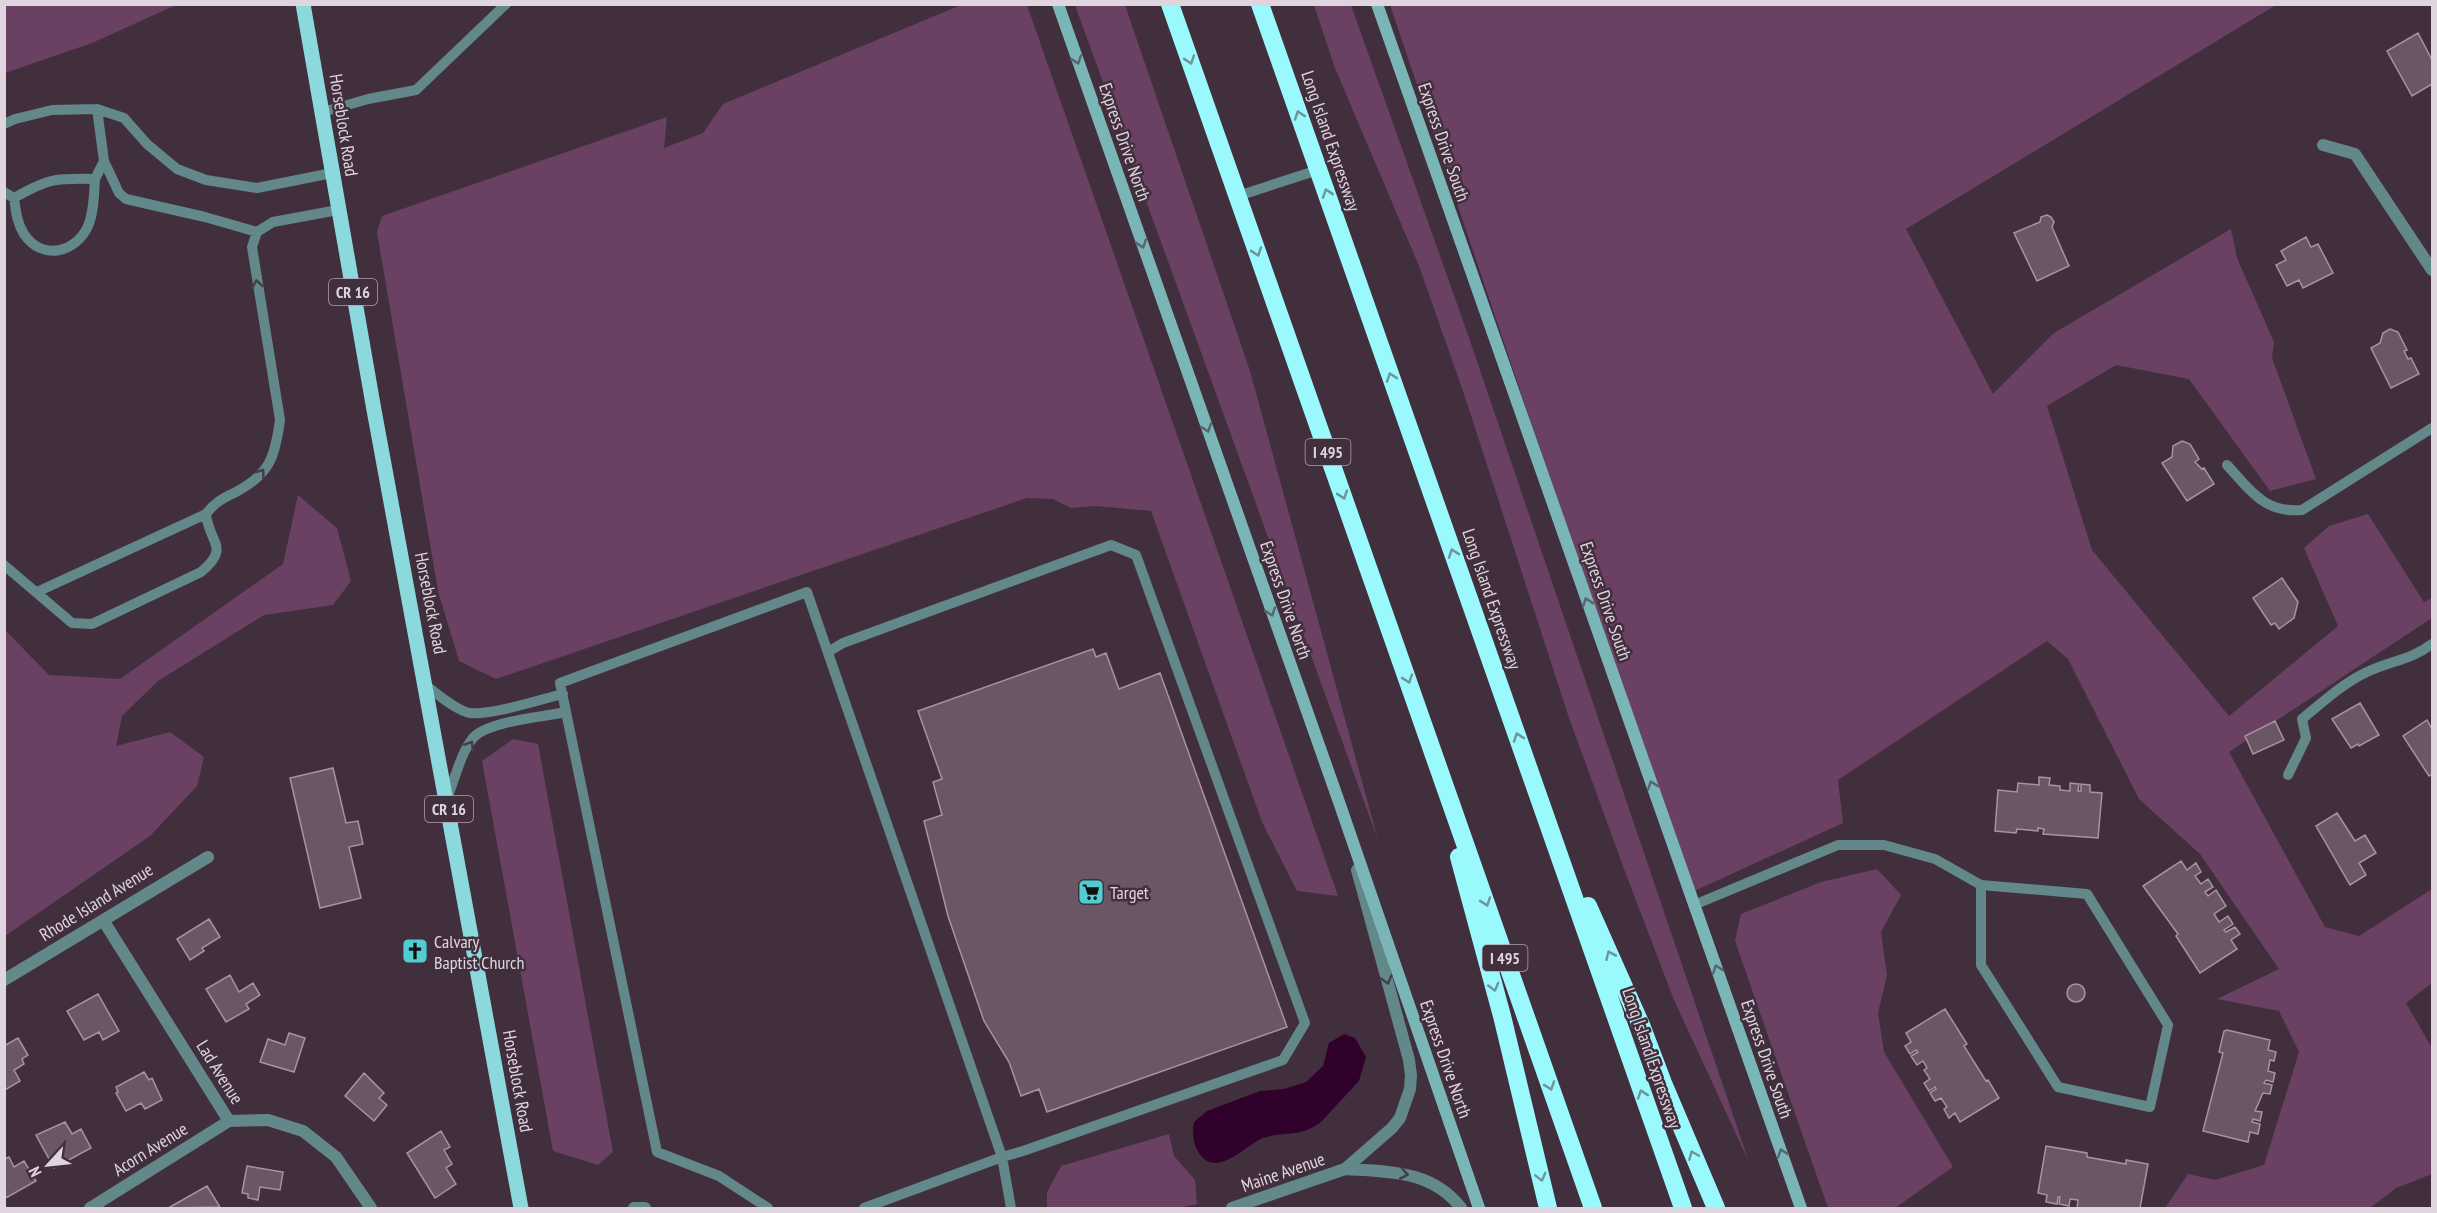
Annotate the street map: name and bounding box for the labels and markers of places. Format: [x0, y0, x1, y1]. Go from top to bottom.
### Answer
supermarket icon: Target [1076, 877, 1106, 907]
place label: Target [1110, 881, 1149, 904]
place label: Calvary Baptist Church [434, 930, 524, 974]
church icon: Calvary Baptist Church [400, 936, 430, 966]

